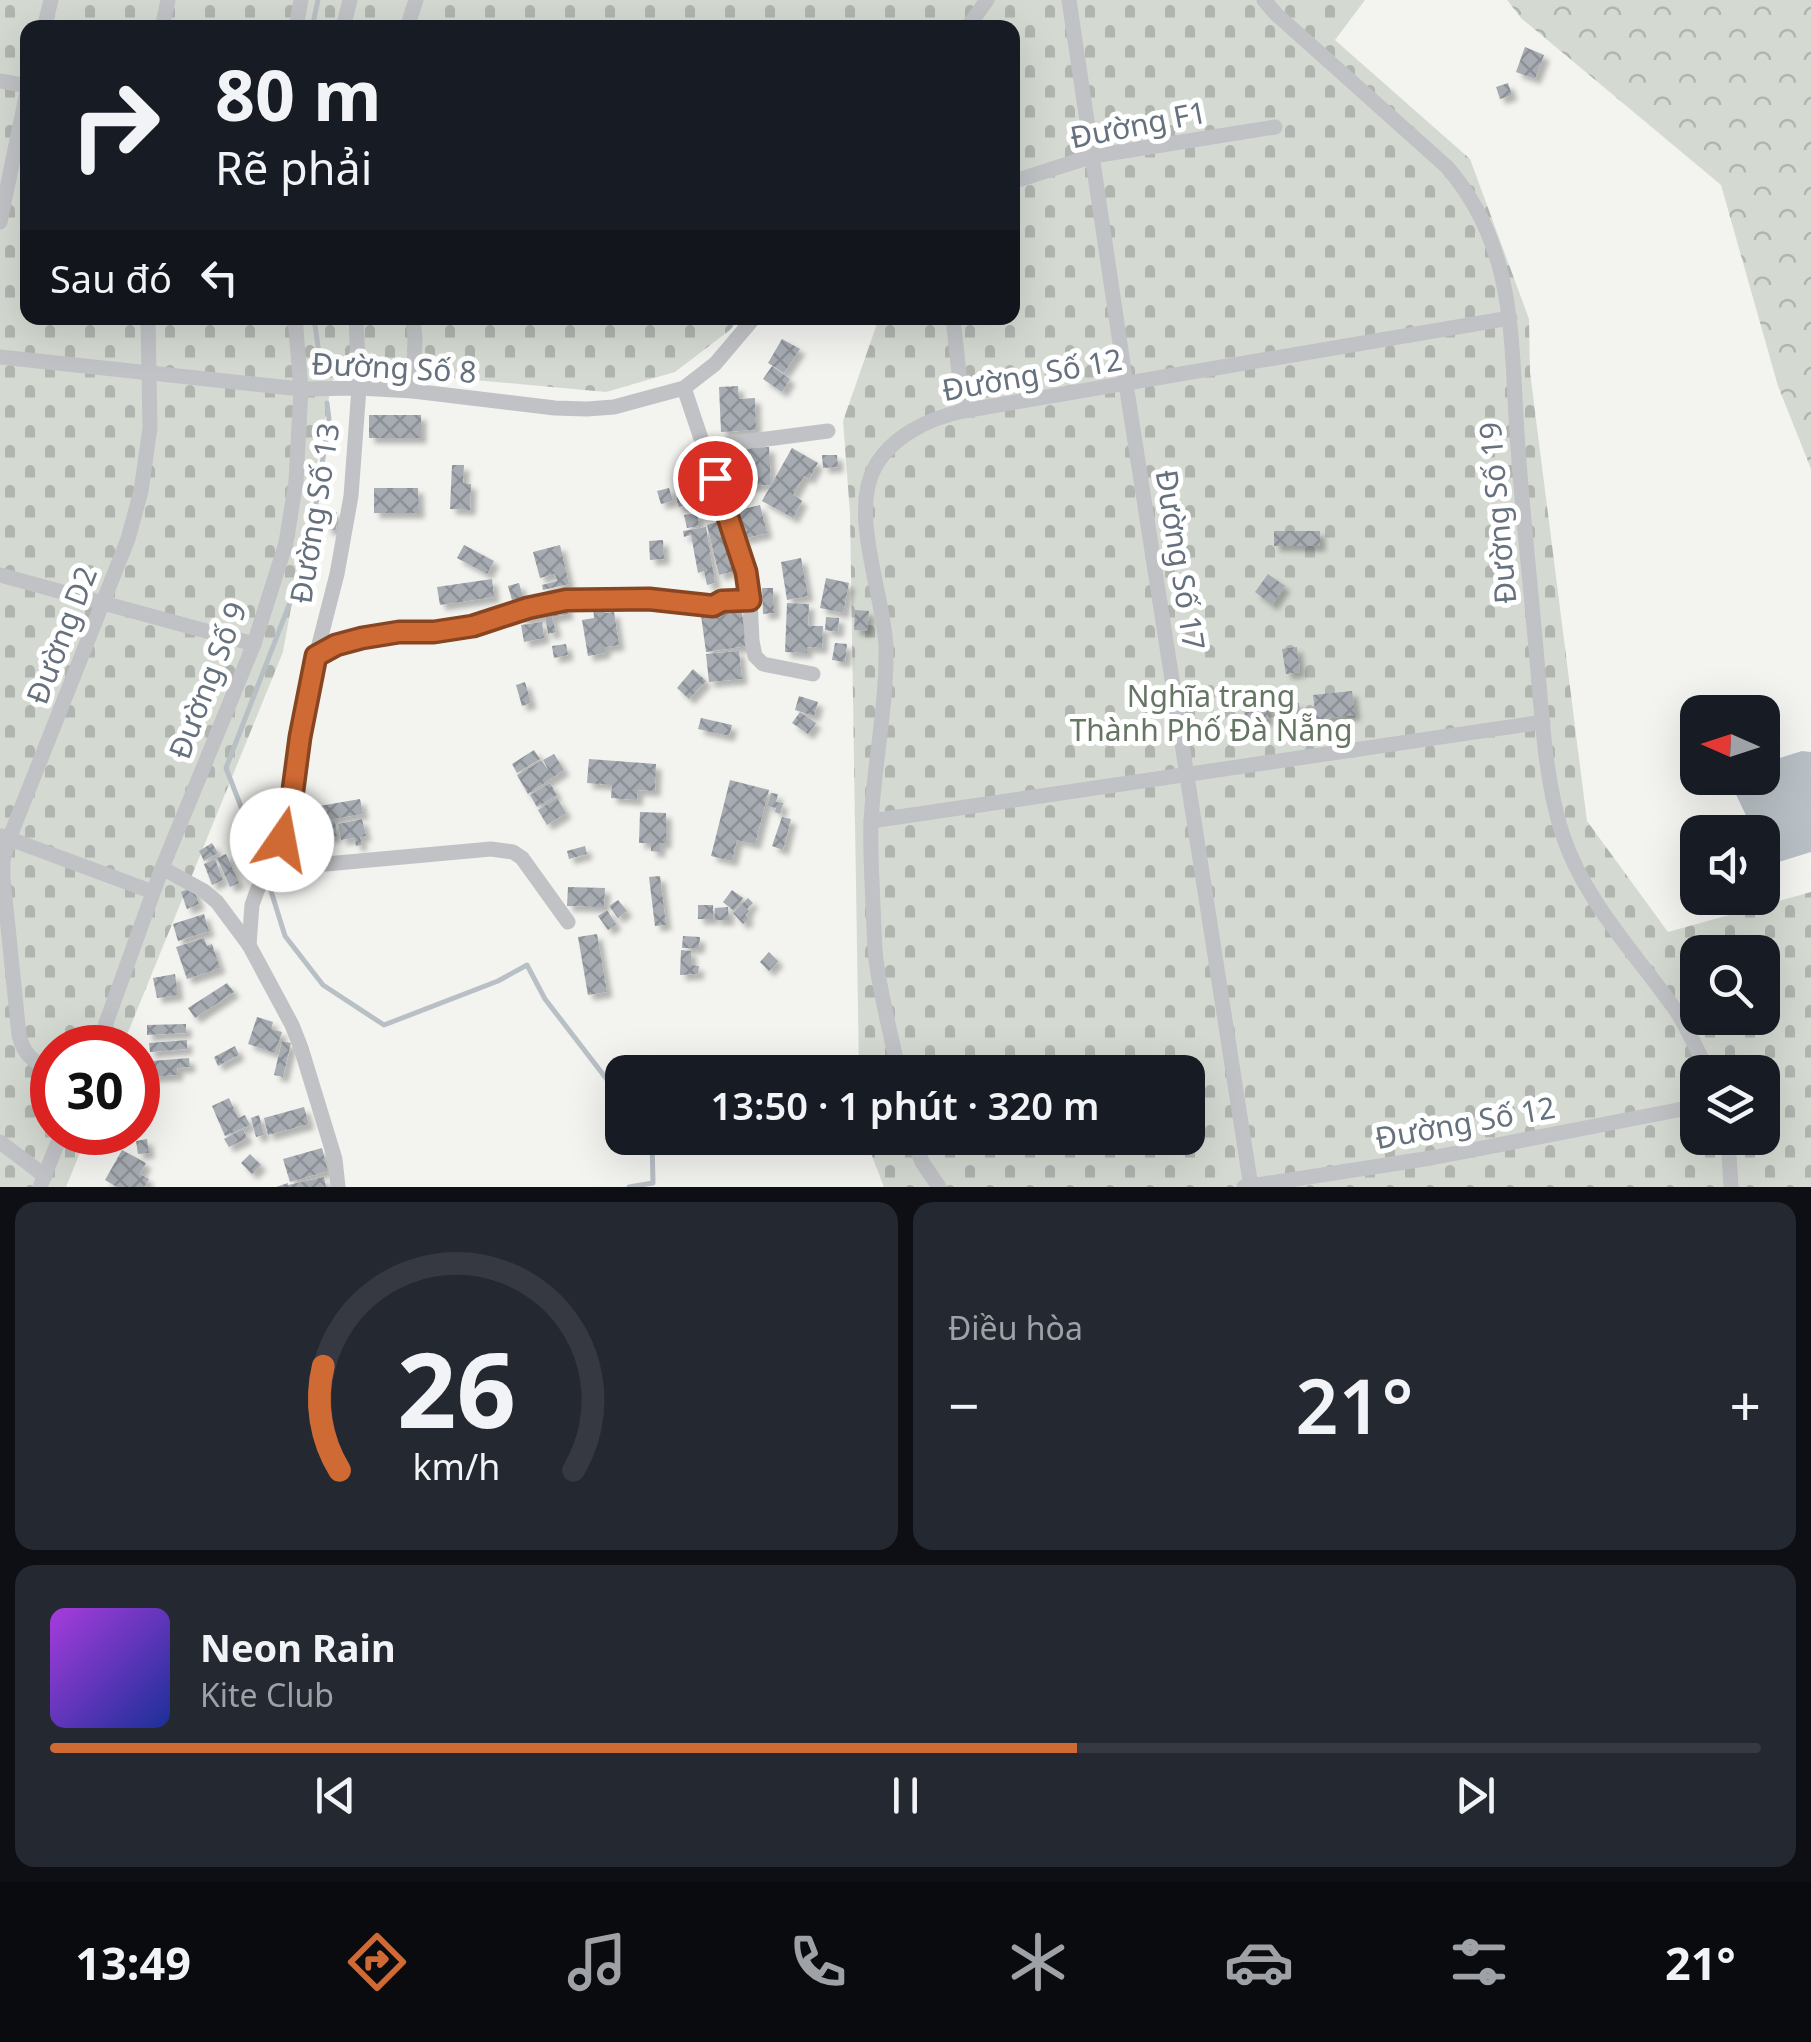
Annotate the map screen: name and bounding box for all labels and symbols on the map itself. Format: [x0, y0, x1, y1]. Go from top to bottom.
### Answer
street label: Đường F1 [1066, 91, 1210, 157]
street label: Đường Số 12 [939, 338, 1125, 410]
street label: Đường Số 8 [311, 342, 477, 392]
street label: Đường Số 13 [280, 420, 348, 606]
street label: Đường Số 19 [1469, 420, 1525, 606]
pin [673, 436, 758, 521]
street label: Đường Số 17 [1147, 467, 1215, 653]
street label: Đường D2 [16, 560, 106, 710]
street label: Đường Số 9 [158, 596, 256, 764]
park label: Nghĩa trang Thành Phố Đà Nẵng [1070, 675, 1352, 750]
north arrow [1680, 695, 1780, 795]
position arrow [230, 788, 334, 892]
speed limit sign: 30 [30, 1025, 160, 1155]
street label: Đường Số 12 [1372, 1086, 1558, 1158]

